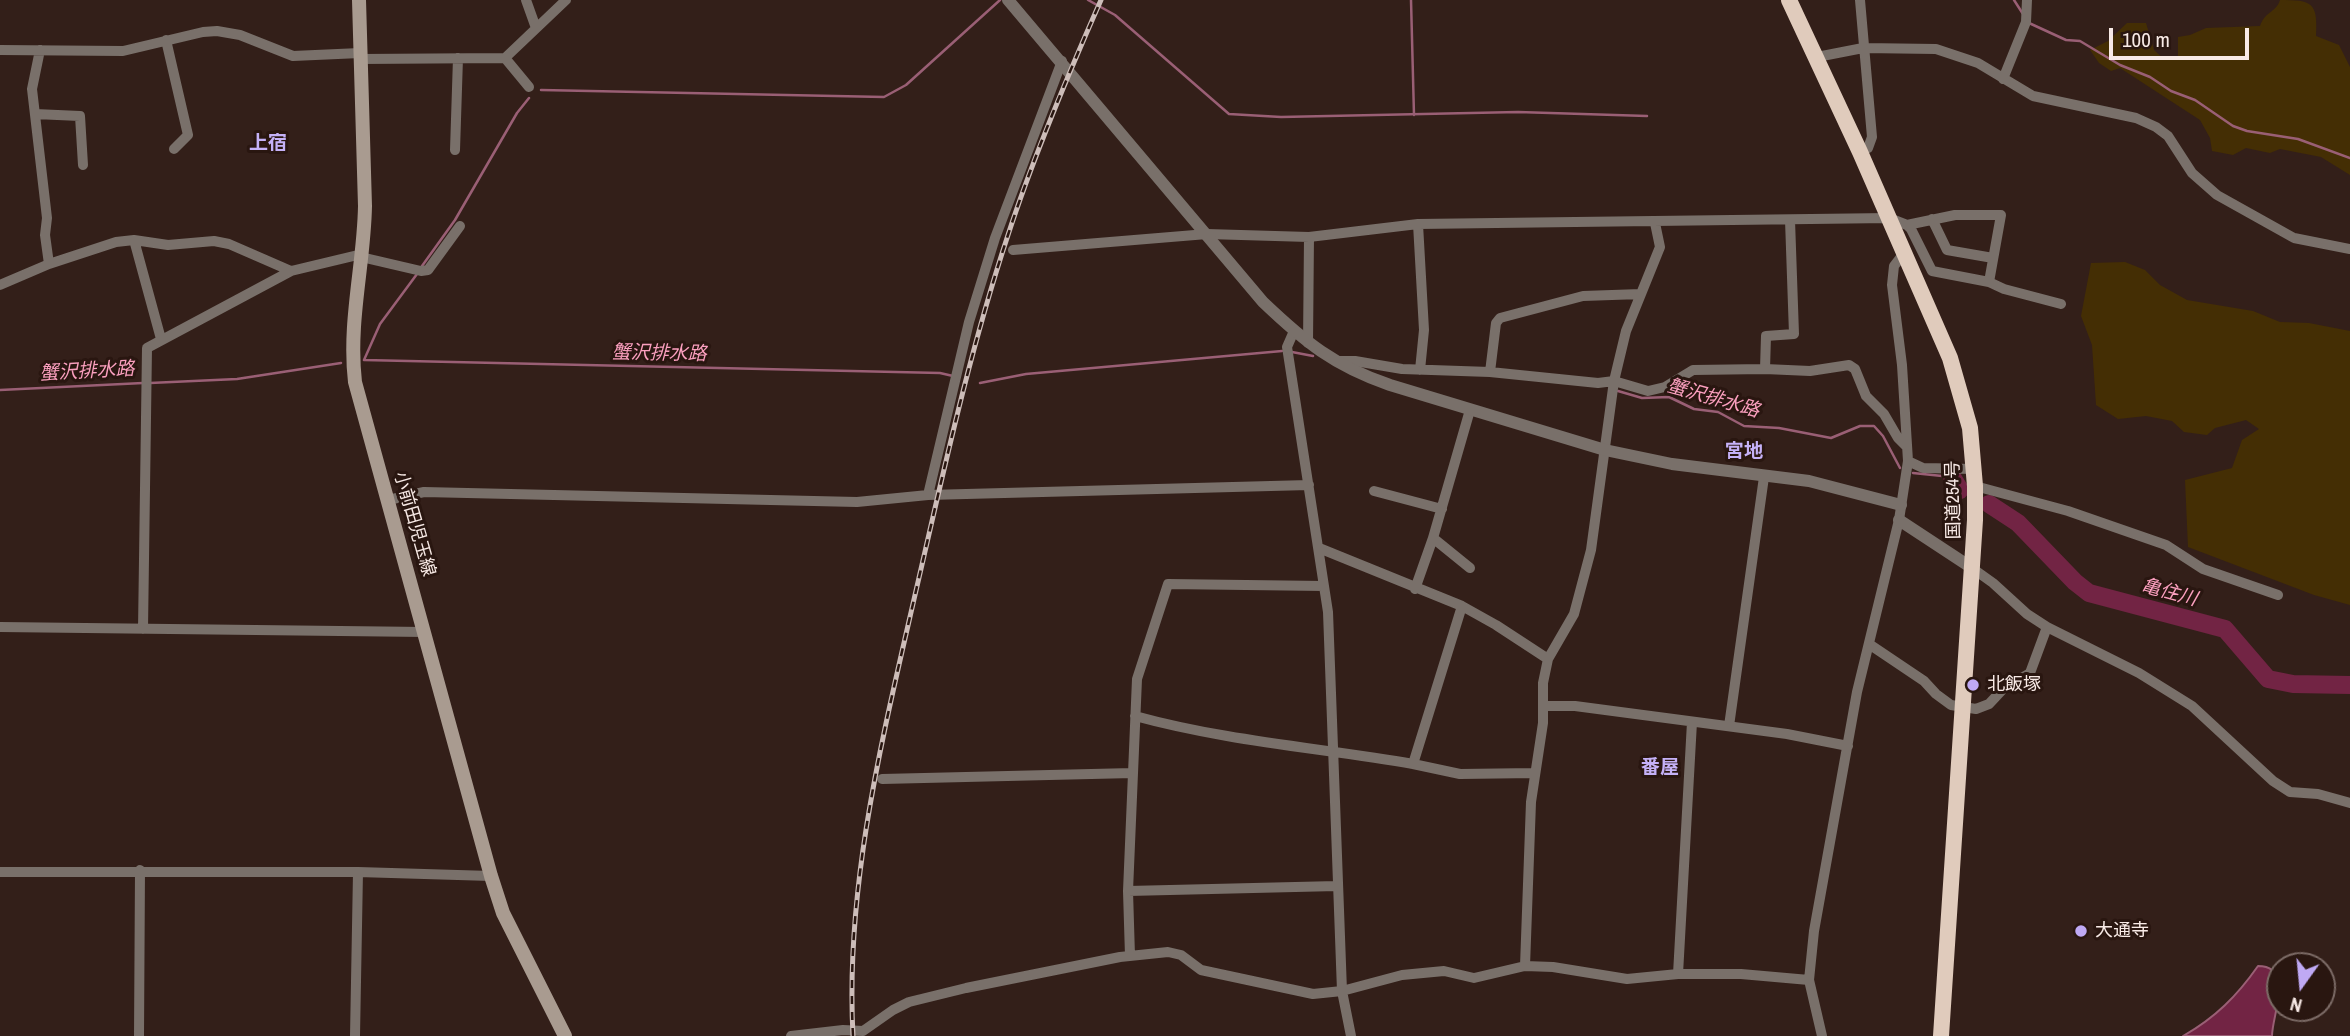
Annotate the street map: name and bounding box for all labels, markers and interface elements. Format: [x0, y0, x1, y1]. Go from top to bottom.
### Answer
scale bar [2112, 14, 2252, 58]
text: 100 m [2122, 25, 2170, 54]
district label: 上宿 [249, 133, 287, 155]
water label: 蟹沢排水路 [611, 342, 707, 366]
water label: 蟹沢排水路 [39, 358, 135, 386]
water label: 蟹沢排水路 [1664, 375, 1762, 423]
district label: 宮地 [1725, 441, 1763, 463]
street label: 国道254号 [1943, 461, 1965, 539]
street label: 小前田児玉線 [389, 469, 439, 579]
water label: 亀住川 [2139, 575, 2199, 611]
place label: 北飯塚 [1987, 674, 2041, 696]
marker: 北飯塚 [1965, 677, 1981, 693]
district label: 番屋 [1641, 757, 1679, 779]
place label: 大通寺 [2095, 920, 2149, 942]
marker: 大通寺 [2073, 923, 2089, 939]
north arrow [2266, 952, 2336, 1022]
text: N [2287, 991, 2305, 1019]

